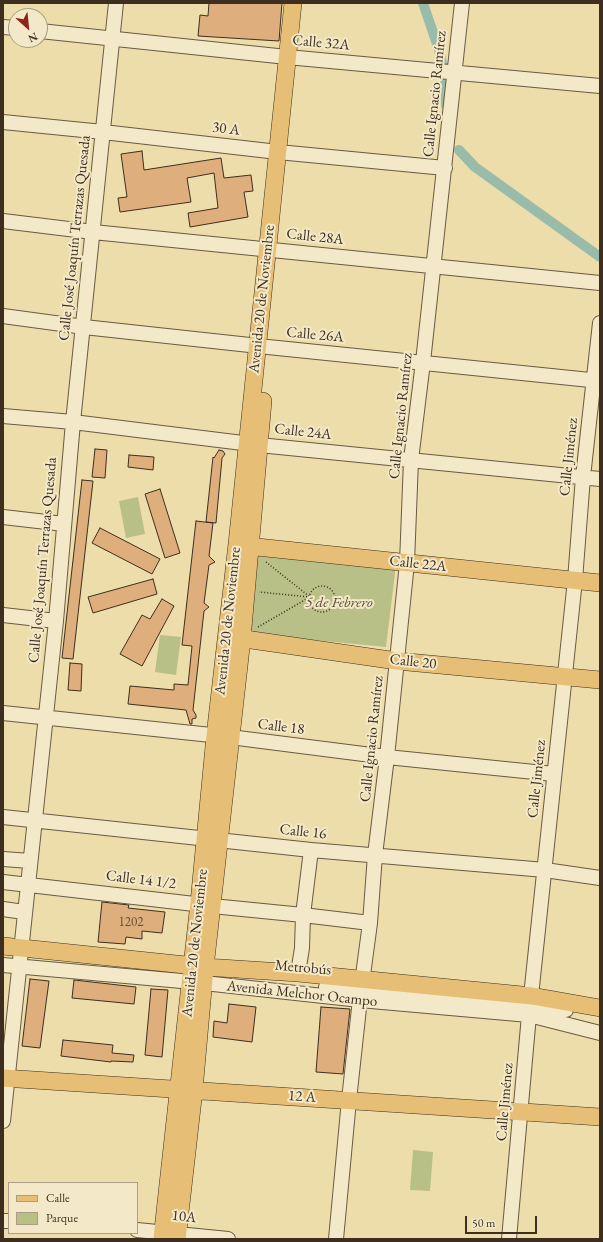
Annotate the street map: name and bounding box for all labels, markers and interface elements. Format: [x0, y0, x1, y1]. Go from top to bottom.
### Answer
north arrow [8, 8, 48, 48]
text: N [26, 30, 40, 46]
street label: Calle Ignacio Ramírez [419, 30, 451, 158]
street label: Calle 32A [292, 32, 350, 54]
street label: 30 A [211, 118, 241, 140]
street label: Calle José Joaquín Terrazas Quesada [55, 134, 95, 342]
street label: Avenida 20 de Noviembre [245, 224, 279, 374]
street label: Calle 28A [285, 225, 345, 249]
street label: Calle 26A [286, 324, 344, 346]
street label: Calle Ignacio Ramírez [385, 352, 417, 480]
street label: Calle Jiménez [556, 417, 582, 497]
street label: Calle 24A [273, 420, 333, 444]
street label: Calle José Joaquín Terrazas Quesada [25, 456, 61, 664]
street label: Avenida 20 de Noviembre [211, 546, 245, 696]
street label: Calle 22A [388, 552, 448, 576]
park label: 5 de Febrero [305, 594, 373, 612]
street label: Calle 20 [389, 651, 437, 673]
street label: Calle Ignacio Ramírez [356, 675, 388, 803]
street label: Calle 18 [257, 715, 305, 739]
street label: Calle Jiménez [524, 739, 550, 819]
street label: Calle 16 [279, 821, 327, 843]
street label: Calle 14 1/2 [105, 867, 177, 893]
street label: Avenida 20 de Noviembre [178, 868, 212, 1018]
house number: 1202 [119, 914, 143, 930]
street label: Metrobús [274, 957, 332, 979]
street label: Avenida Melchor Ocampo [226, 977, 378, 1011]
street label: Calle Jiménez [493, 1062, 517, 1142]
street label: 12 A [288, 1087, 316, 1107]
legend [8, 1182, 138, 1234]
text: Calle [46, 1190, 70, 1206]
street label: 10A [171, 1207, 197, 1227]
scale bar [467, 1208, 539, 1234]
text: Parque [46, 1210, 78, 1226]
text: 50 m [472, 1215, 495, 1231]

